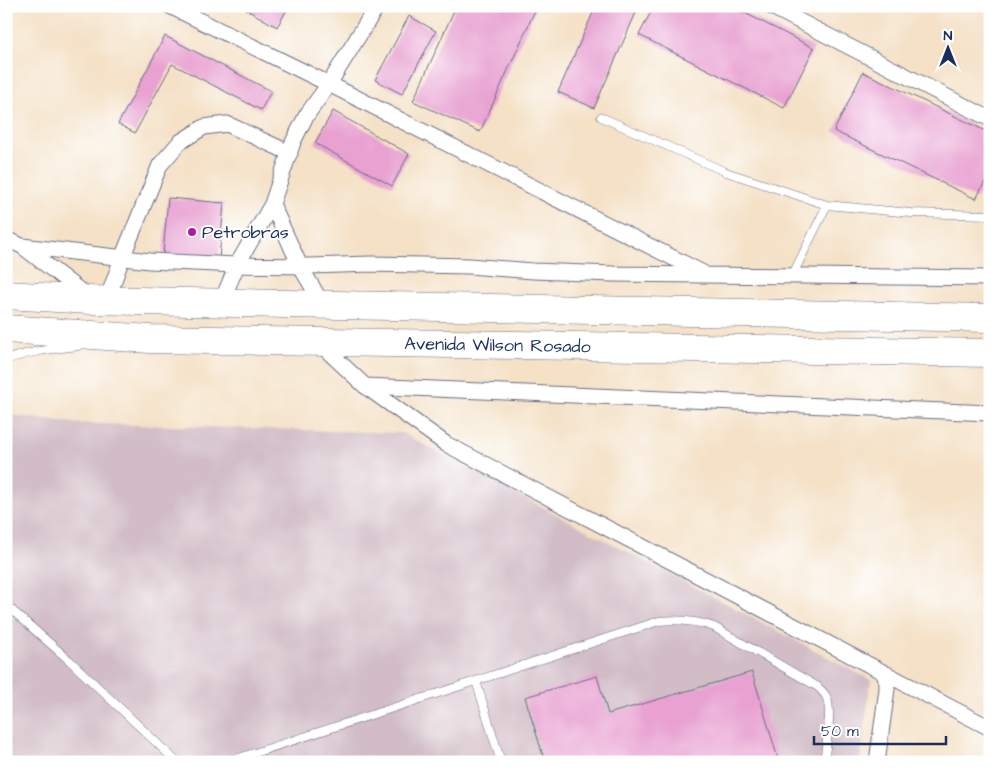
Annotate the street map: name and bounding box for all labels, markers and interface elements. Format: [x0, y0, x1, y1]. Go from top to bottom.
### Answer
north arrow [924, 22, 974, 72]
text: N [944, 26, 953, 46]
place label: Petrobras [202, 220, 289, 245]
marker: Petrobras [186, 226, 198, 238]
street label: Avenida Wilson Rosado [404, 331, 591, 359]
scale bar [814, 713, 946, 745]
text: 50 m [821, 721, 859, 742]

